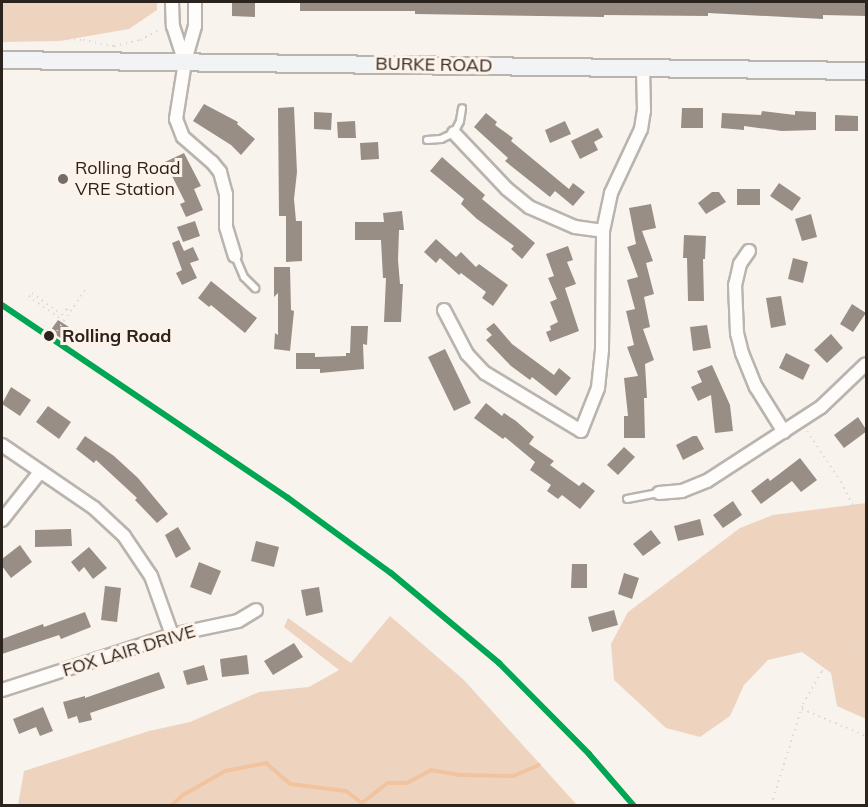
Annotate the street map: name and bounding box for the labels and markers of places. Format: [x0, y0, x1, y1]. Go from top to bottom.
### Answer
place label: Rolling Road VRE Station [75, 158, 181, 201]
marker: Rolling Road VRE Station [56, 172, 70, 186]
place label: Rolling Road [62, 325, 172, 347]
marker: Rolling Road [40, 327, 58, 345]

